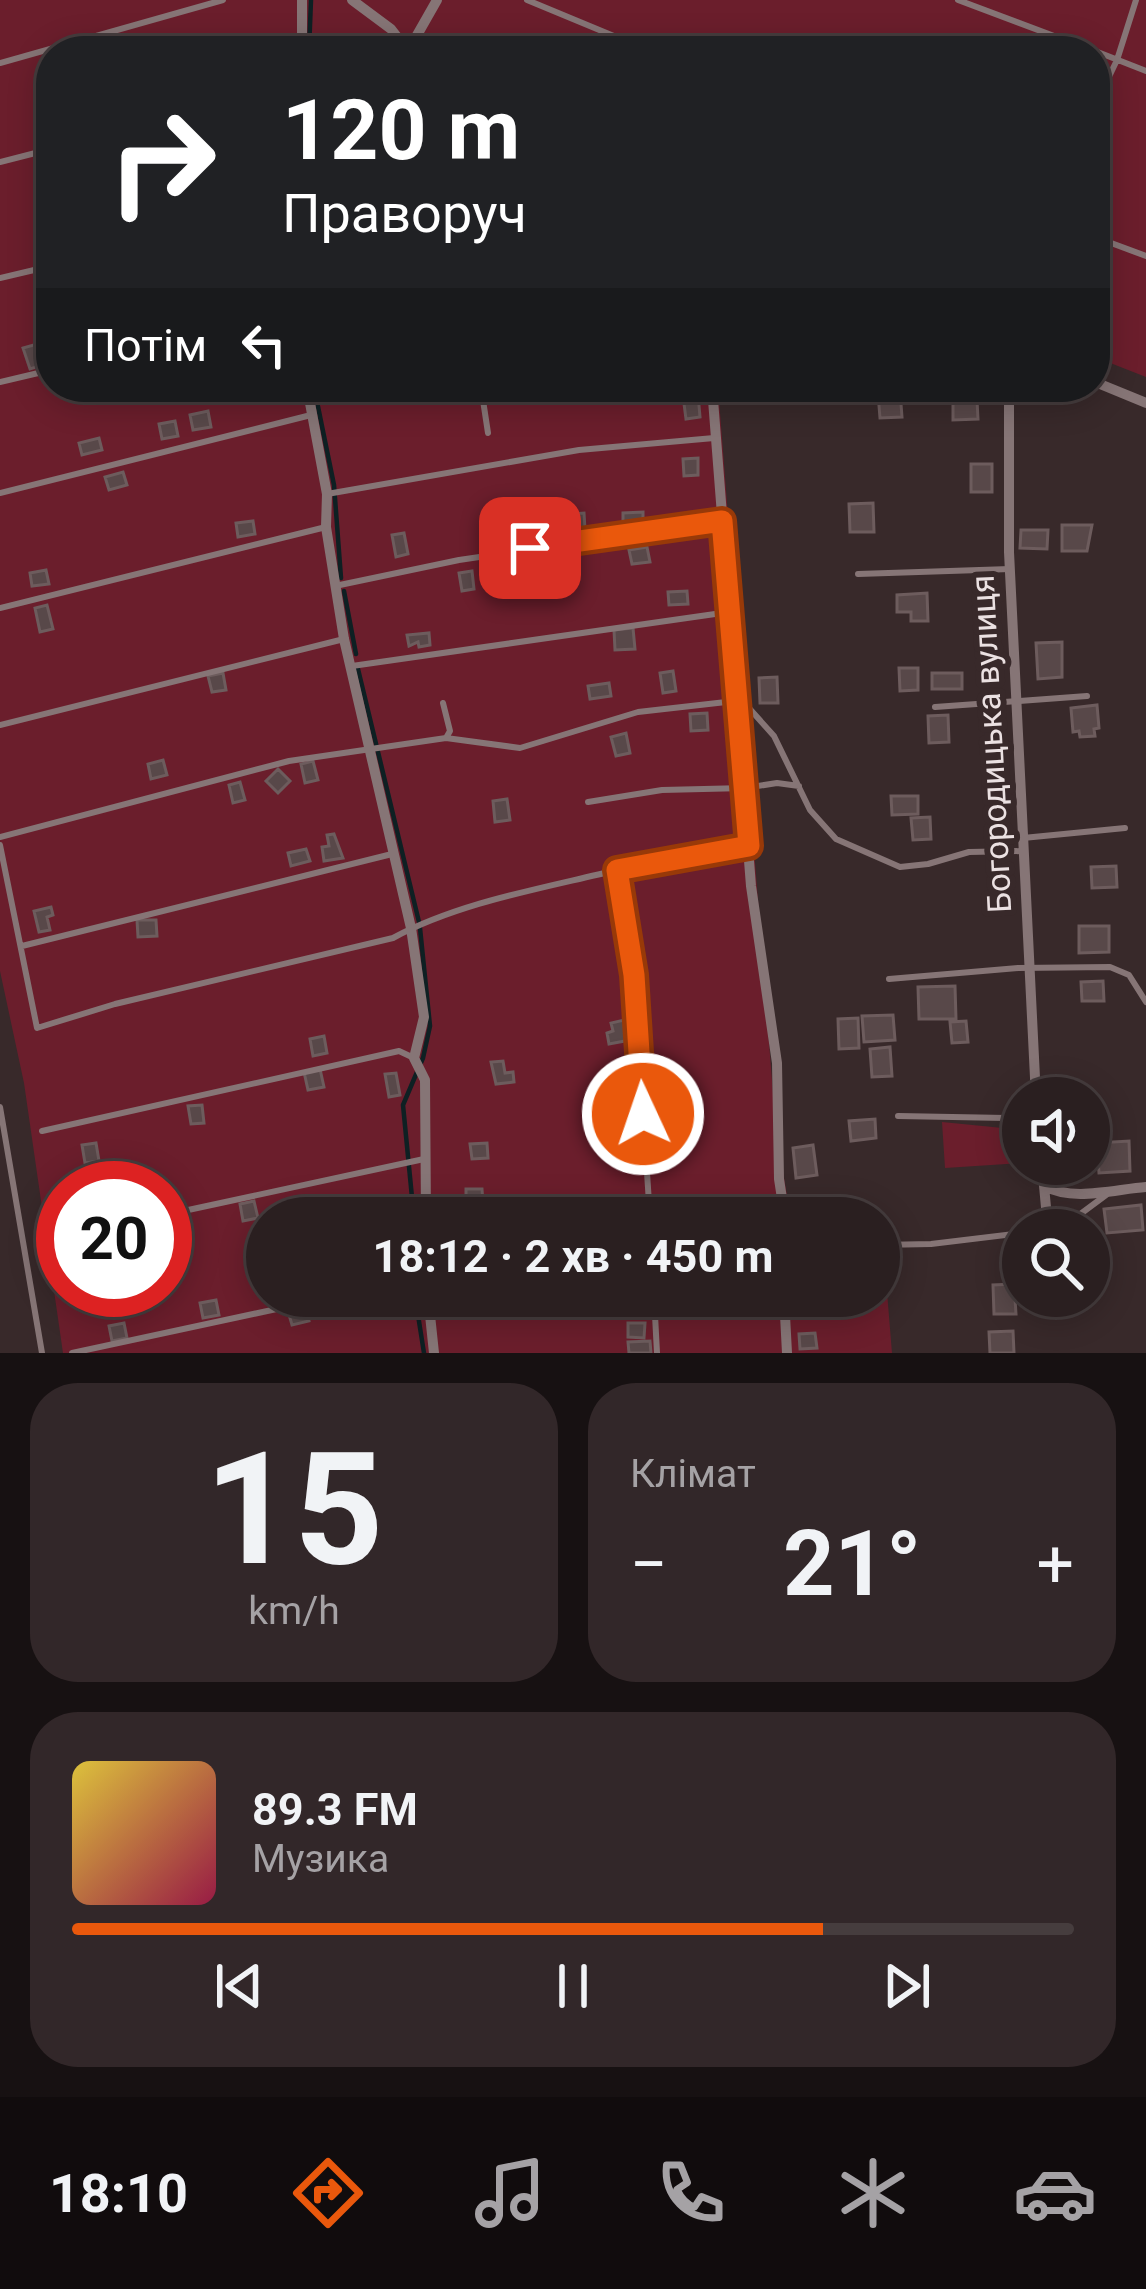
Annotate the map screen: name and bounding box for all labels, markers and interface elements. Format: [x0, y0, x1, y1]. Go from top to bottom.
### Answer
text: 120 m [282, 81, 520, 180]
icon: right [84, 84, 240, 240]
text: Праворуч [282, 182, 527, 245]
icon: left [231, 312, 297, 378]
text: Потім [84, 319, 207, 372]
pin [479, 497, 581, 599]
icon: arrive [497, 515, 563, 581]
street label: Богородицька вулиця [963, 574, 1019, 914]
position arrow [580, 1051, 706, 1177]
map controls [1002, 1077, 1110, 1317]
button: sound [1002, 1077, 1110, 1185]
speed limit sign: 20 [36, 1161, 192, 1317]
button: search [1002, 1209, 1110, 1317]
text: 18:12 · 2 хв · 450 m [373, 1230, 773, 1283]
text: 15 [204, 1418, 384, 1601]
text: Клімат [630, 1451, 756, 1497]
text: 21° [783, 1512, 921, 1617]
text: − [630, 1526, 668, 1603]
text: + [1037, 1526, 1074, 1603]
text: km/h [248, 1588, 340, 1634]
text: 89.3 FM [252, 1783, 418, 1836]
text: Музика [252, 1836, 389, 1882]
icon: previous [206, 1953, 272, 2019]
icon: pause [540, 1953, 606, 2019]
icon: next [874, 1953, 940, 2019]
icon: directions [286, 2151, 370, 2235]
icon: music [468, 2151, 552, 2235]
icon: phone [649, 2151, 733, 2235]
icon: climate [831, 2151, 915, 2235]
icon: car [1013, 2151, 1097, 2235]
text: 18:10 [49, 2162, 188, 2225]

